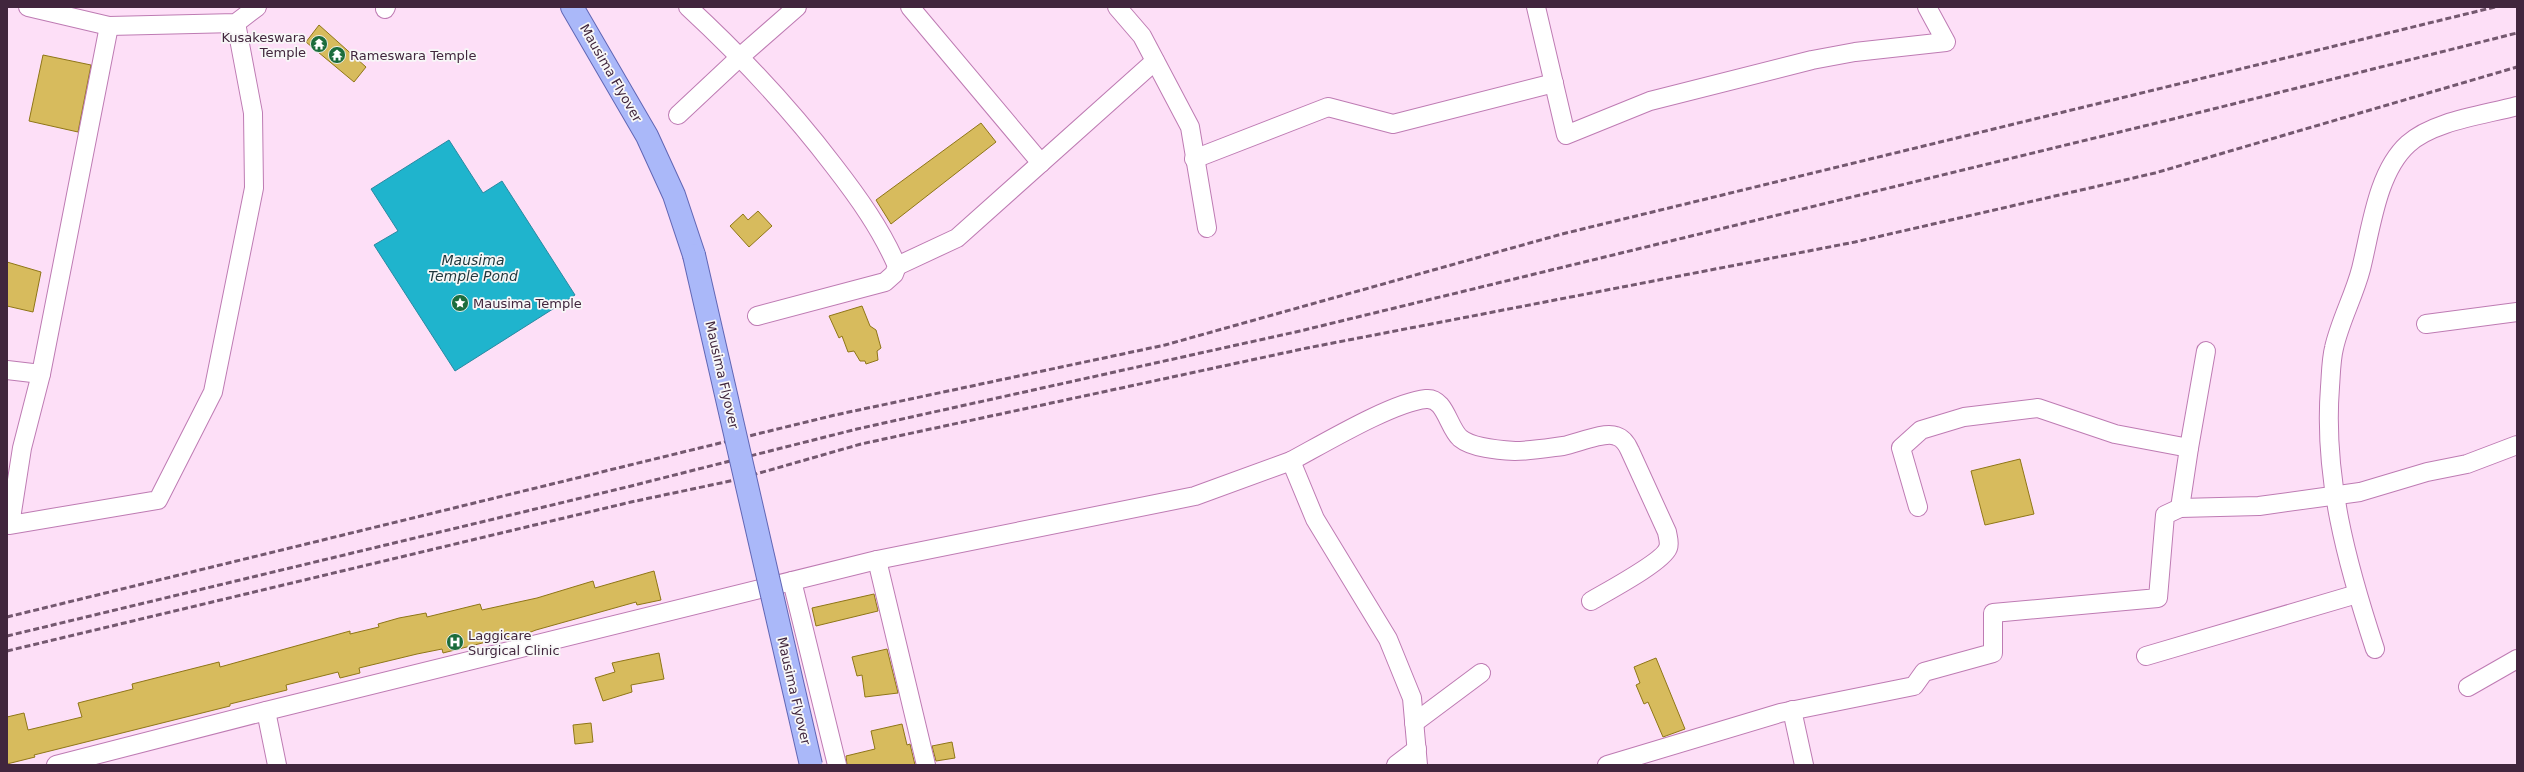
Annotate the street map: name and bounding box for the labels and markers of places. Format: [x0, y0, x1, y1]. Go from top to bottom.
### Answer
place label: Kusakeswara Temple [221, 30, 306, 60]
temple icon: Kusakeswara Temple [309, 34, 329, 54]
temple icon: Rameswara Temple [327, 45, 347, 65]
place label: Rameswara Temple [350, 48, 476, 63]
place icon: Mausima Temple [450, 293, 470, 313]
place label: Mausima Temple [473, 296, 582, 311]
place label: Laggicare Surgical Clinic [468, 628, 560, 658]
hospital icon: Laggicare Surgical Clinic [445, 632, 465, 652]

